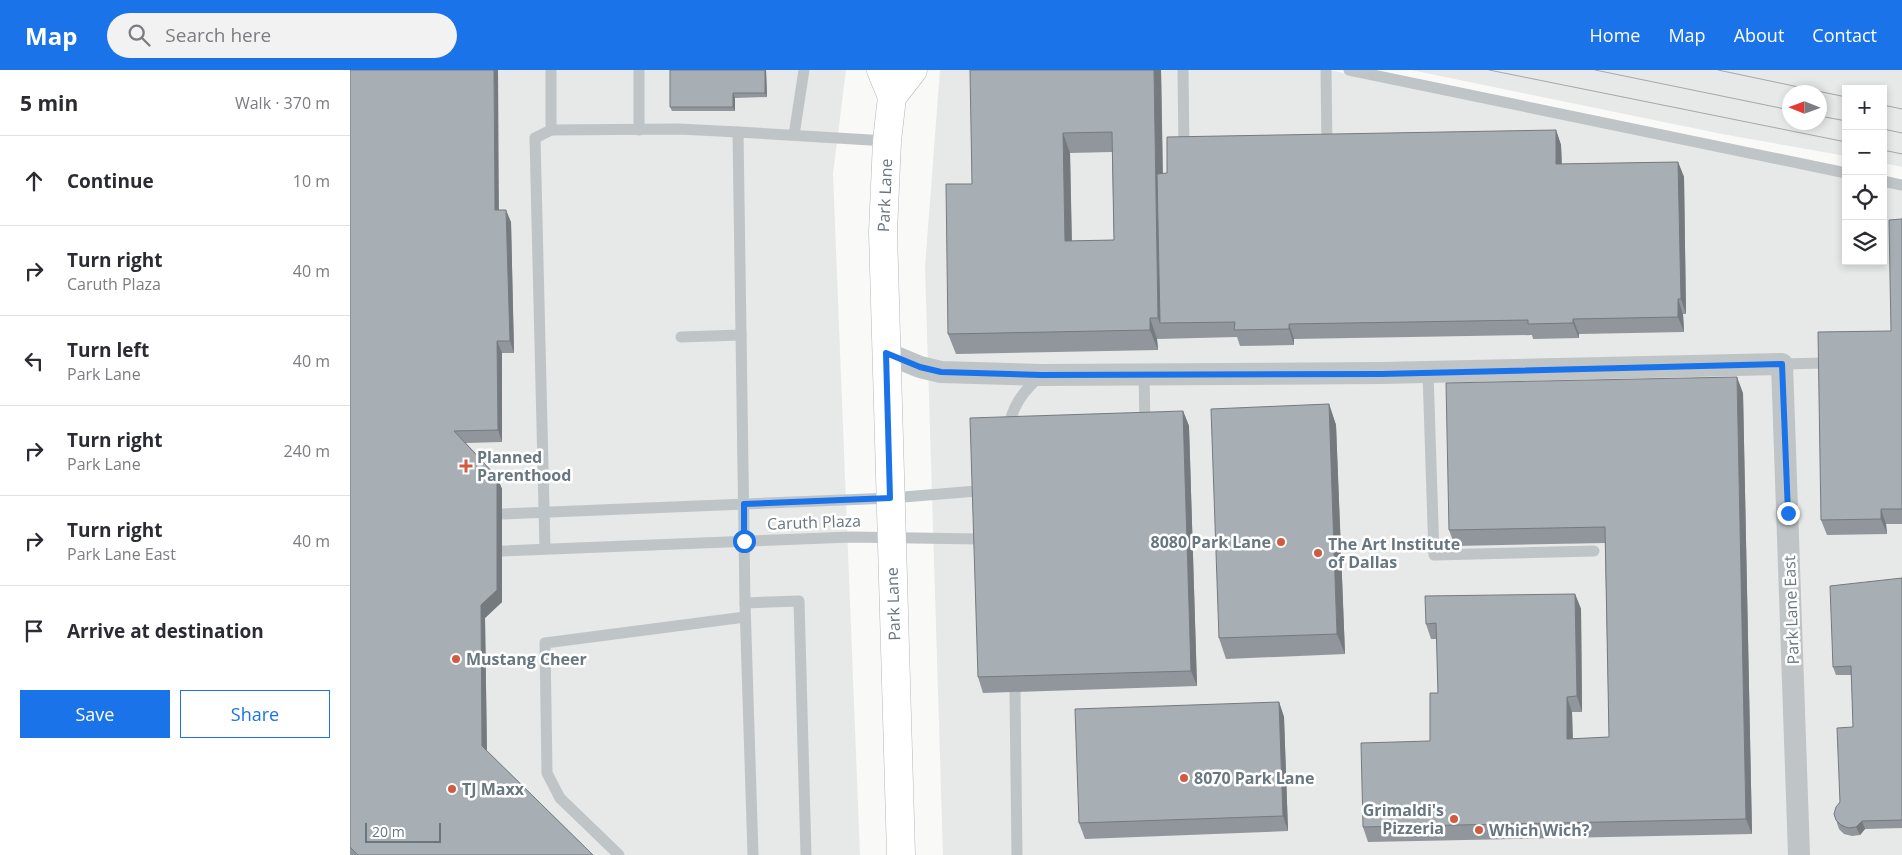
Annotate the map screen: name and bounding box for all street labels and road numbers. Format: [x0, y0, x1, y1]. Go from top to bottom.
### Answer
street label: Park Lane [872, 158, 897, 233]
street label: Caruth Plaza [767, 509, 861, 535]
street label: Park Lane East [1778, 555, 1804, 665]
street label: Park Lane [881, 567, 905, 641]

